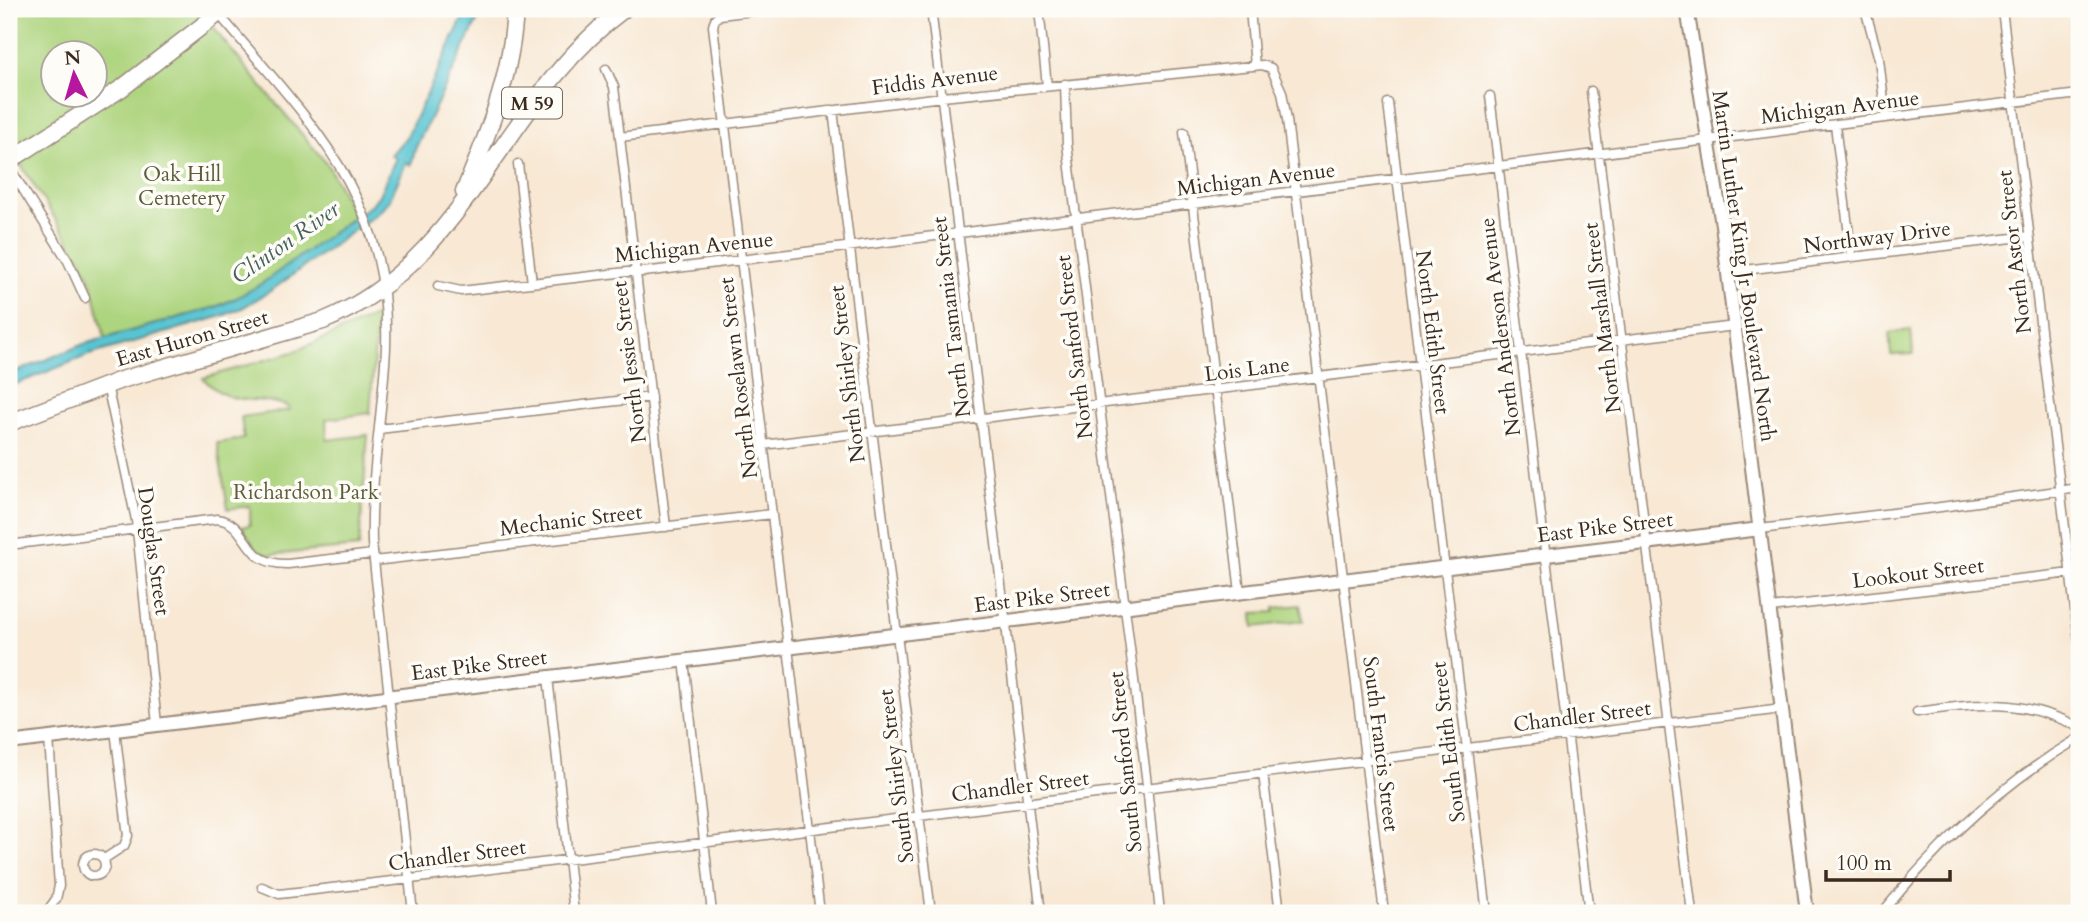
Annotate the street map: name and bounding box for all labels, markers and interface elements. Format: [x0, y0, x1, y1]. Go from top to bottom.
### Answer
north arrow [38, 38, 108, 108]
text: N [63, 44, 82, 72]
street label: Fiddis Avenue [870, 58, 1000, 103]
street label: Michigan Avenue [1759, 83, 1921, 132]
road number: M 59 [502, 88, 562, 118]
street label: Martin Luther King Jr Boulevard North [1704, 89, 1783, 444]
street label: Michigan Avenue [1175, 155, 1337, 204]
park label: Oak Hill Cemetery [138, 160, 226, 213]
street label: North Astor Street [1990, 168, 2039, 335]
water label: Clinton River [225, 193, 347, 291]
street label: North Tasmania Street [925, 214, 978, 419]
street label: Northway Drive [1802, 214, 1953, 261]
street label: North Anderson Avenue [1473, 216, 1528, 438]
street label: North Marshall Street [1576, 221, 1629, 415]
street label: Michigan Avenue [613, 225, 775, 270]
street label: North Edith Street [1408, 248, 1457, 416]
street label: North Sanford Street [1049, 253, 1100, 441]
street label: North Roselawn Street [712, 275, 765, 480]
street label: North Jessie Street [605, 279, 654, 445]
street label: North Shirley Street [822, 283, 873, 464]
street label: East Huron Street [112, 303, 272, 374]
street label: Lois Lane [1203, 350, 1291, 389]
park label: Richardson Park [233, 478, 380, 507]
street label: Douglas Street [130, 485, 177, 617]
street label: Mechanic Street [498, 497, 644, 544]
street label: East Pike Street [1536, 505, 1675, 550]
street label: Lookout Street [1851, 551, 1986, 596]
street label: East Pike Street [973, 575, 1112, 620]
street label: East Pike Street [410, 643, 549, 688]
street label: South Francis Street [1355, 655, 1406, 834]
street label: South Edith Street [1424, 660, 1473, 824]
street label: South Sanford Street [1102, 670, 1149, 854]
street label: South Shirley Street [871, 687, 922, 865]
street label: Chandler Street [1512, 694, 1653, 739]
street label: Chandler Street [950, 764, 1091, 809]
street label: Chandler Street [387, 833, 528, 878]
scale bar [1826, 838, 1950, 882]
text: 100 m [1836, 849, 1892, 878]

